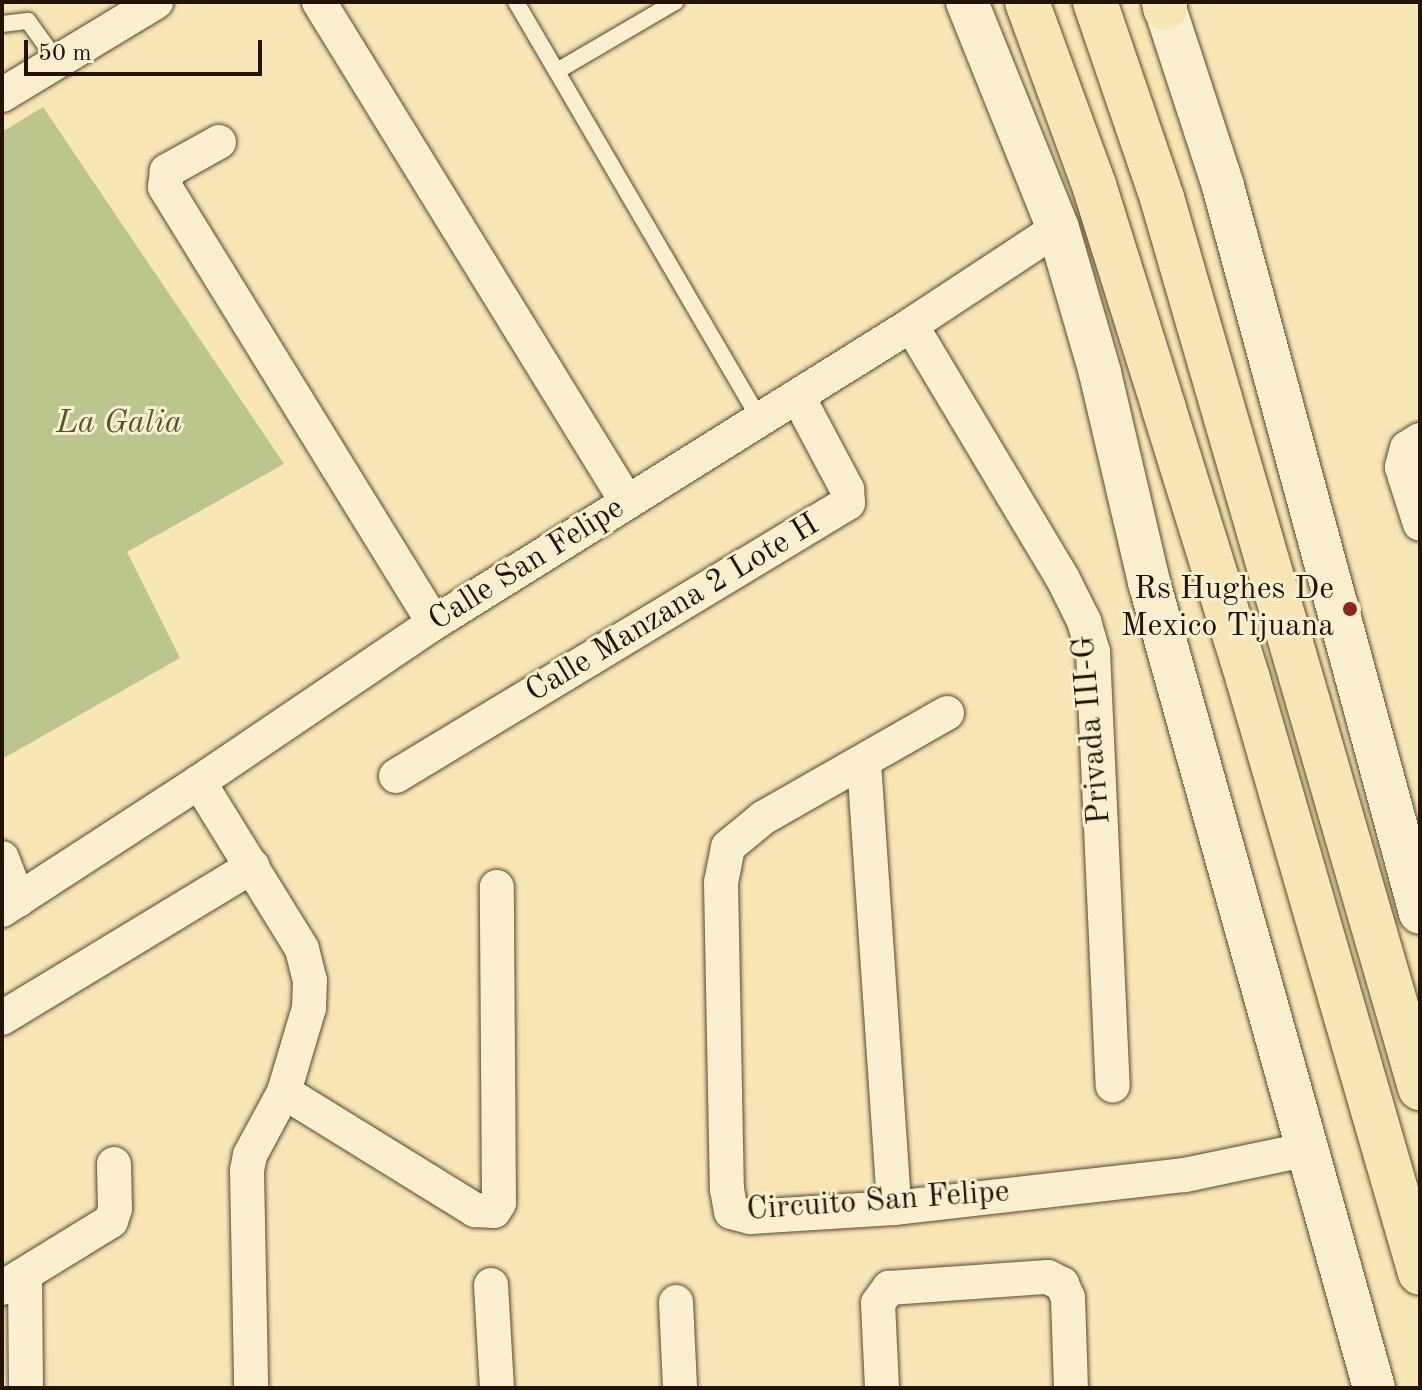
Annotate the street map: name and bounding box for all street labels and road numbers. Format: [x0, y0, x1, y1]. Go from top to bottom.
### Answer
street label: Calle San Felipe [422, 490, 632, 640]
street label: Calle Manzana 2 Lote H [520, 506, 826, 712]
street label: Privada III-G [1066, 634, 1120, 826]
street label: Circuito San Felipe [745, 1174, 1011, 1230]

